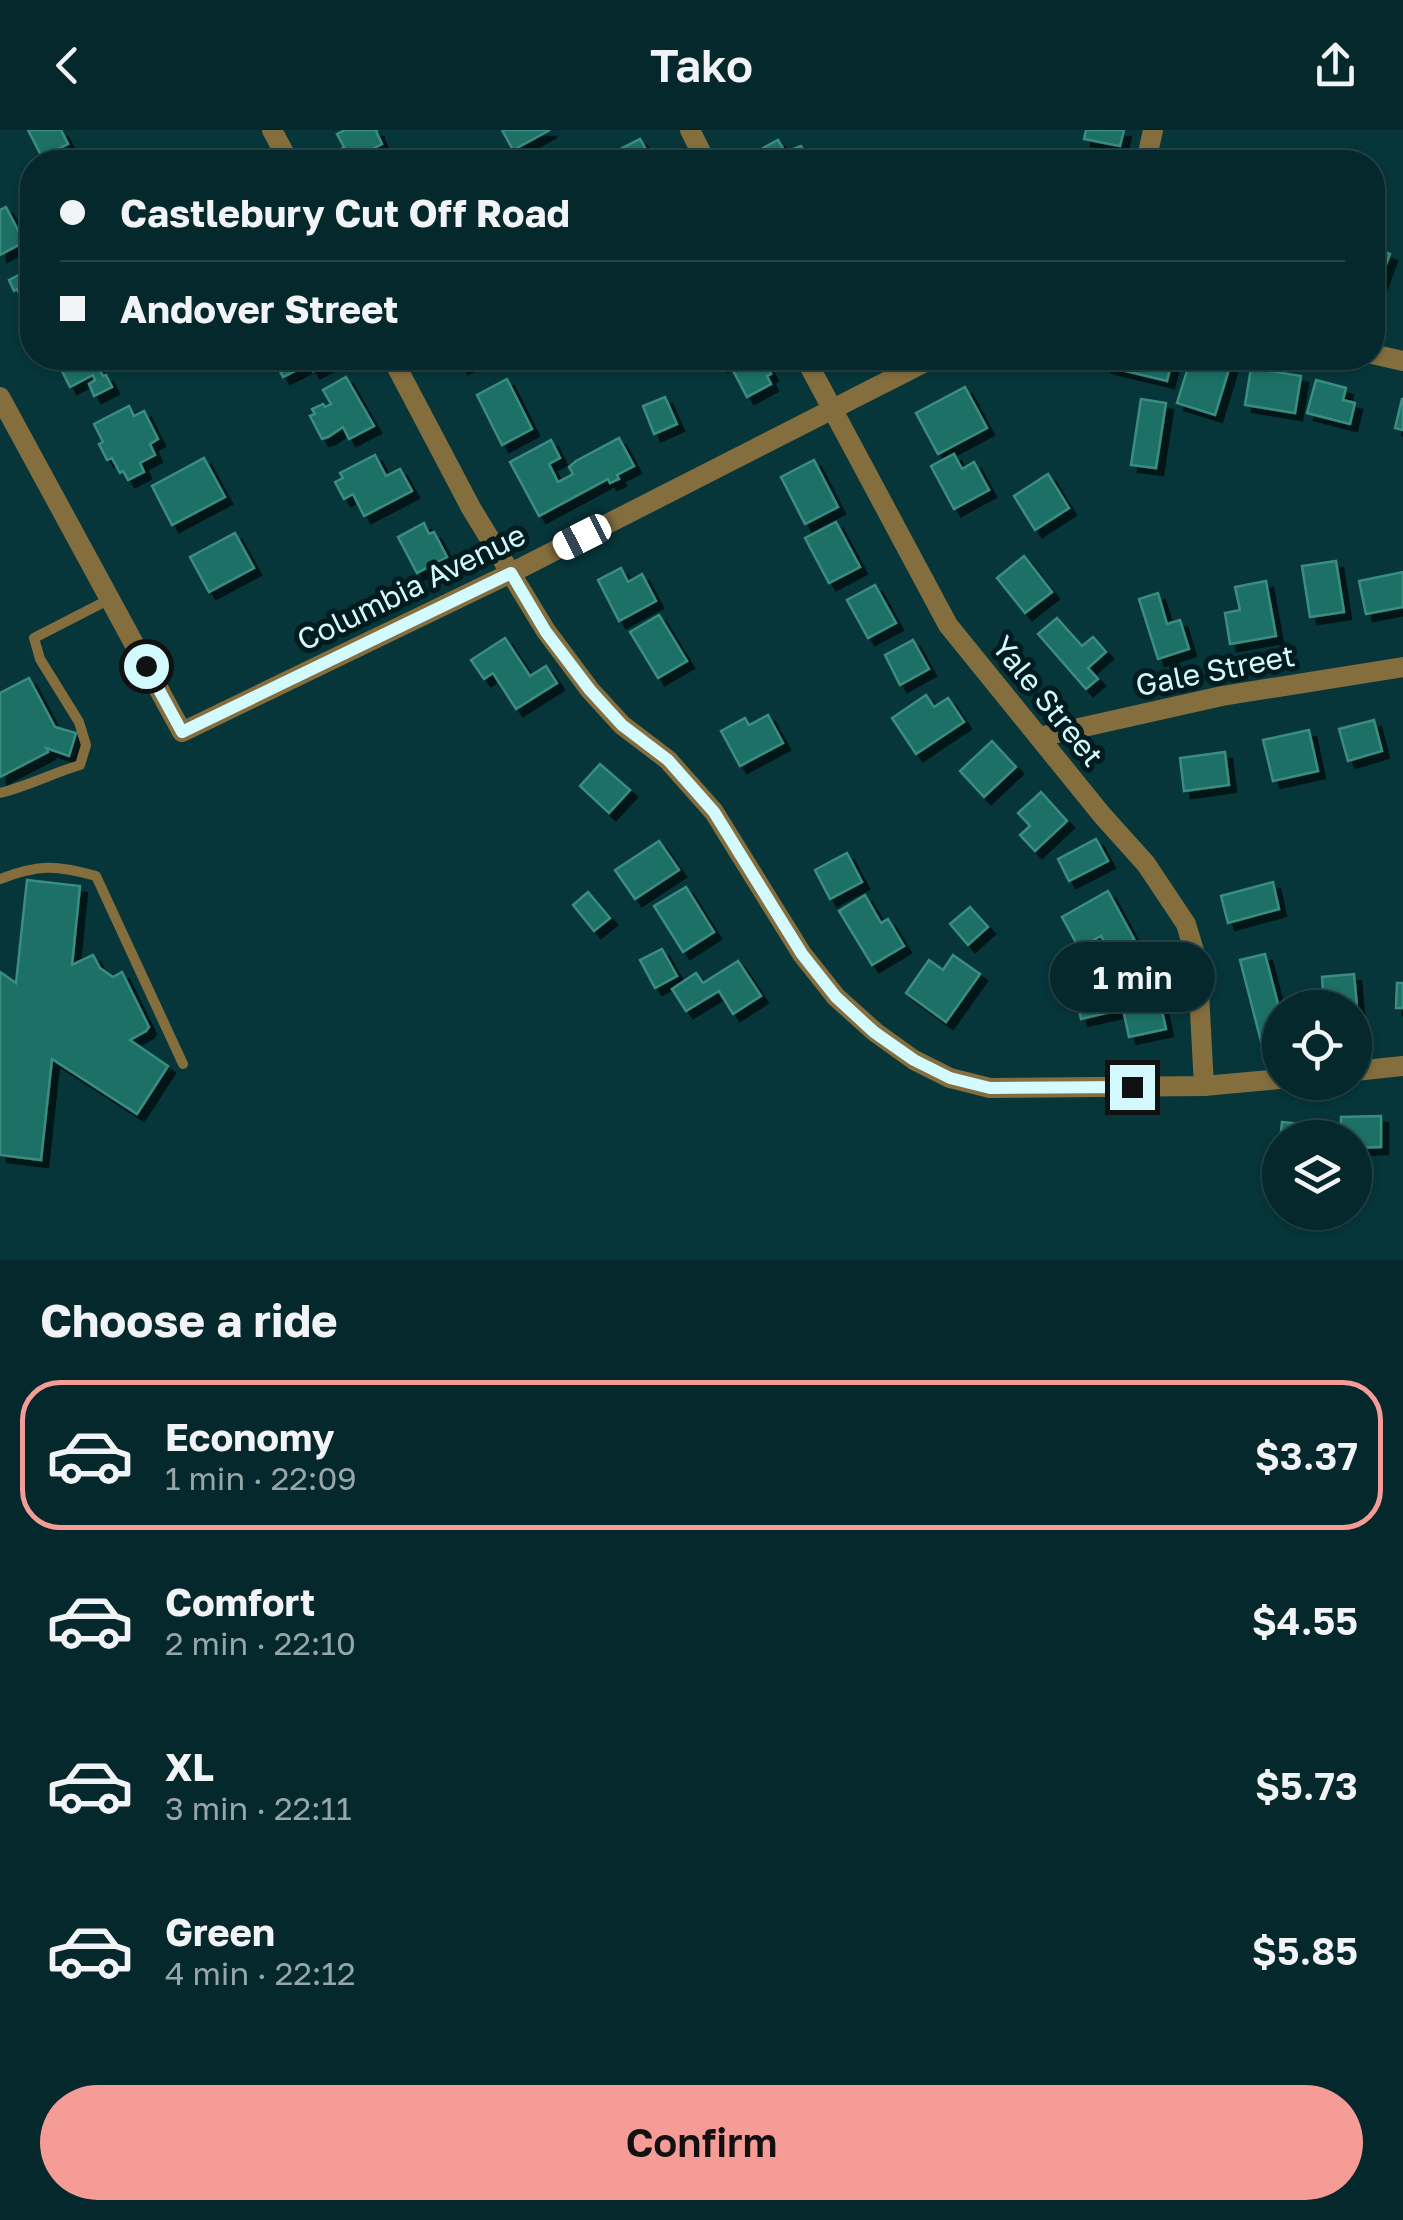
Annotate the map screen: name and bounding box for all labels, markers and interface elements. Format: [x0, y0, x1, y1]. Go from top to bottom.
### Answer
icon: back [40, 38, 95, 93]
text: Tako [650, 38, 753, 92]
icon: share [1308, 38, 1363, 93]
text: Castlebury Cut Off Road [120, 190, 570, 235]
text: Andover Street [120, 286, 399, 331]
car [548, 510, 616, 564]
street label: Columbia Avenue [291, 516, 531, 658]
street label: Yale Street [985, 629, 1111, 773]
street label: Gale Street [1132, 637, 1298, 703]
route start [124, 644, 169, 689]
callout: 1 min [1050, 942, 1214, 1012]
text: 1 min [1092, 958, 1173, 996]
map controls [1262, 990, 1372, 1230]
button: locate [1262, 990, 1372, 1100]
route end [1110, 1065, 1155, 1110]
button: layers [1262, 1120, 1372, 1230]
text: Choose a ride [40, 1293, 338, 1347]
icon: car [45, 1410, 135, 1500]
text: Economy [165, 1414, 334, 1459]
text: $3.37 [1255, 1433, 1358, 1478]
text: 1 min · 22:09 [165, 1459, 357, 1497]
icon: car [45, 1575, 135, 1665]
text: Comfort [165, 1579, 315, 1624]
text: $4.55 [1252, 1598, 1358, 1643]
text: 2 min · 22:10 [165, 1624, 356, 1662]
icon: car [45, 1740, 135, 1830]
text: XL [165, 1744, 214, 1789]
text: $5.73 [1255, 1763, 1358, 1808]
text: 3 min · 22:11 [165, 1789, 352, 1827]
icon: car [45, 1905, 135, 1995]
text: Green [165, 1909, 275, 1954]
text: $5.85 [1252, 1928, 1358, 1973]
text: 4 min · 22:12 [165, 1954, 356, 1992]
button: Confirm [40, 2085, 1363, 2200]

